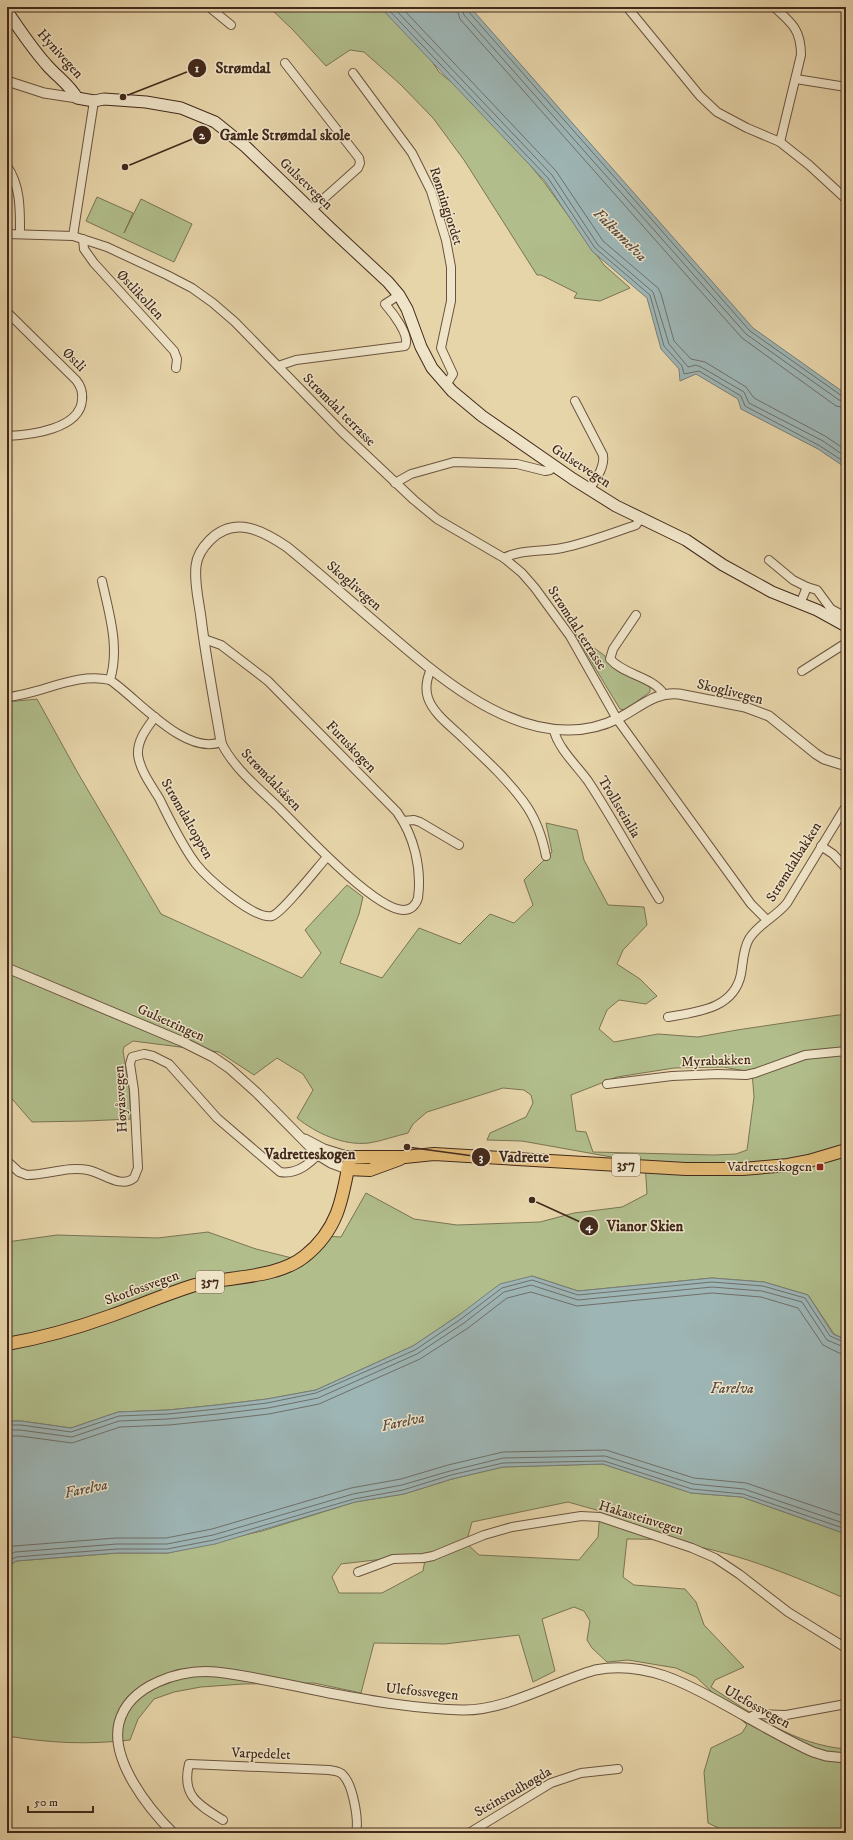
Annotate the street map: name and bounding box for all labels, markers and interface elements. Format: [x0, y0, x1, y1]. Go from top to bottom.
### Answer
street label: Hynivegen [33, 25, 88, 83]
callout: Strømdal [187, 54, 278, 81]
text: Strømdal [215, 59, 271, 78]
text: 1 [195, 61, 200, 76]
callout: Gamle Strømdal skole [192, 121, 359, 148]
text: Gamle Strømdal skole [220, 126, 351, 145]
text: 2 [199, 128, 206, 143]
street label: Gulsetvegen [275, 154, 337, 214]
street label: Rønningjordet [425, 165, 467, 248]
water label: Falkumelva [589, 204, 651, 266]
street label: Østlikollen [112, 266, 168, 324]
street label: Østli [58, 344, 90, 376]
street label: Strømdal terrasse [299, 370, 380, 451]
street label: Gulsetvegen [548, 440, 615, 492]
street label: Skoglivegen [323, 557, 386, 615]
street label: Strømdal terrasse [543, 583, 611, 673]
street label: Skoglivegen [695, 675, 766, 709]
street label: Furuskogen [322, 717, 381, 777]
street label: Strømdalsåsen [237, 745, 306, 815]
street label: Trollsteinlia [593, 773, 645, 841]
street label: Strømdaltoppen [157, 776, 218, 863]
street label: Strømdalbakken [762, 818, 826, 905]
street label: Gulsetringen [135, 1000, 208, 1046]
street label: Myrabakken [681, 1051, 752, 1071]
street label: Høyåsvegen [110, 1064, 132, 1133]
callout: Vadrette [471, 1144, 557, 1171]
district label: Vadretteskogen [264, 1145, 356, 1164]
text: Vadrette [498, 1148, 550, 1167]
text: 3 [479, 1150, 484, 1165]
road number: 357 [612, 1154, 640, 1176]
place label: Vadretteskogen [726, 1158, 813, 1176]
marker: Vadretteskogen [815, 1162, 825, 1172]
callout: Vianor Skien [579, 1213, 691, 1240]
text: Vianor Skien [606, 1217, 683, 1236]
text: 4 [585, 1219, 594, 1234]
street label: Skotfossvegen [102, 1266, 182, 1310]
road number: 357 [196, 1271, 224, 1293]
water label: Farelva [710, 1379, 754, 1398]
water label: Farelva [380, 1408, 426, 1436]
water label: Farelva [63, 1475, 109, 1503]
street label: Hakasteinvegen [596, 1496, 686, 1540]
street label: Ulefossvegen [385, 1679, 460, 1705]
street label: Ulefossvegen [721, 1681, 794, 1733]
street label: Varpedelet [230, 1744, 291, 1764]
street label: Steinsrudhøgda [471, 1763, 555, 1821]
scale bar [28, 1788, 93, 1814]
text: 50 m [34, 1795, 58, 1810]

